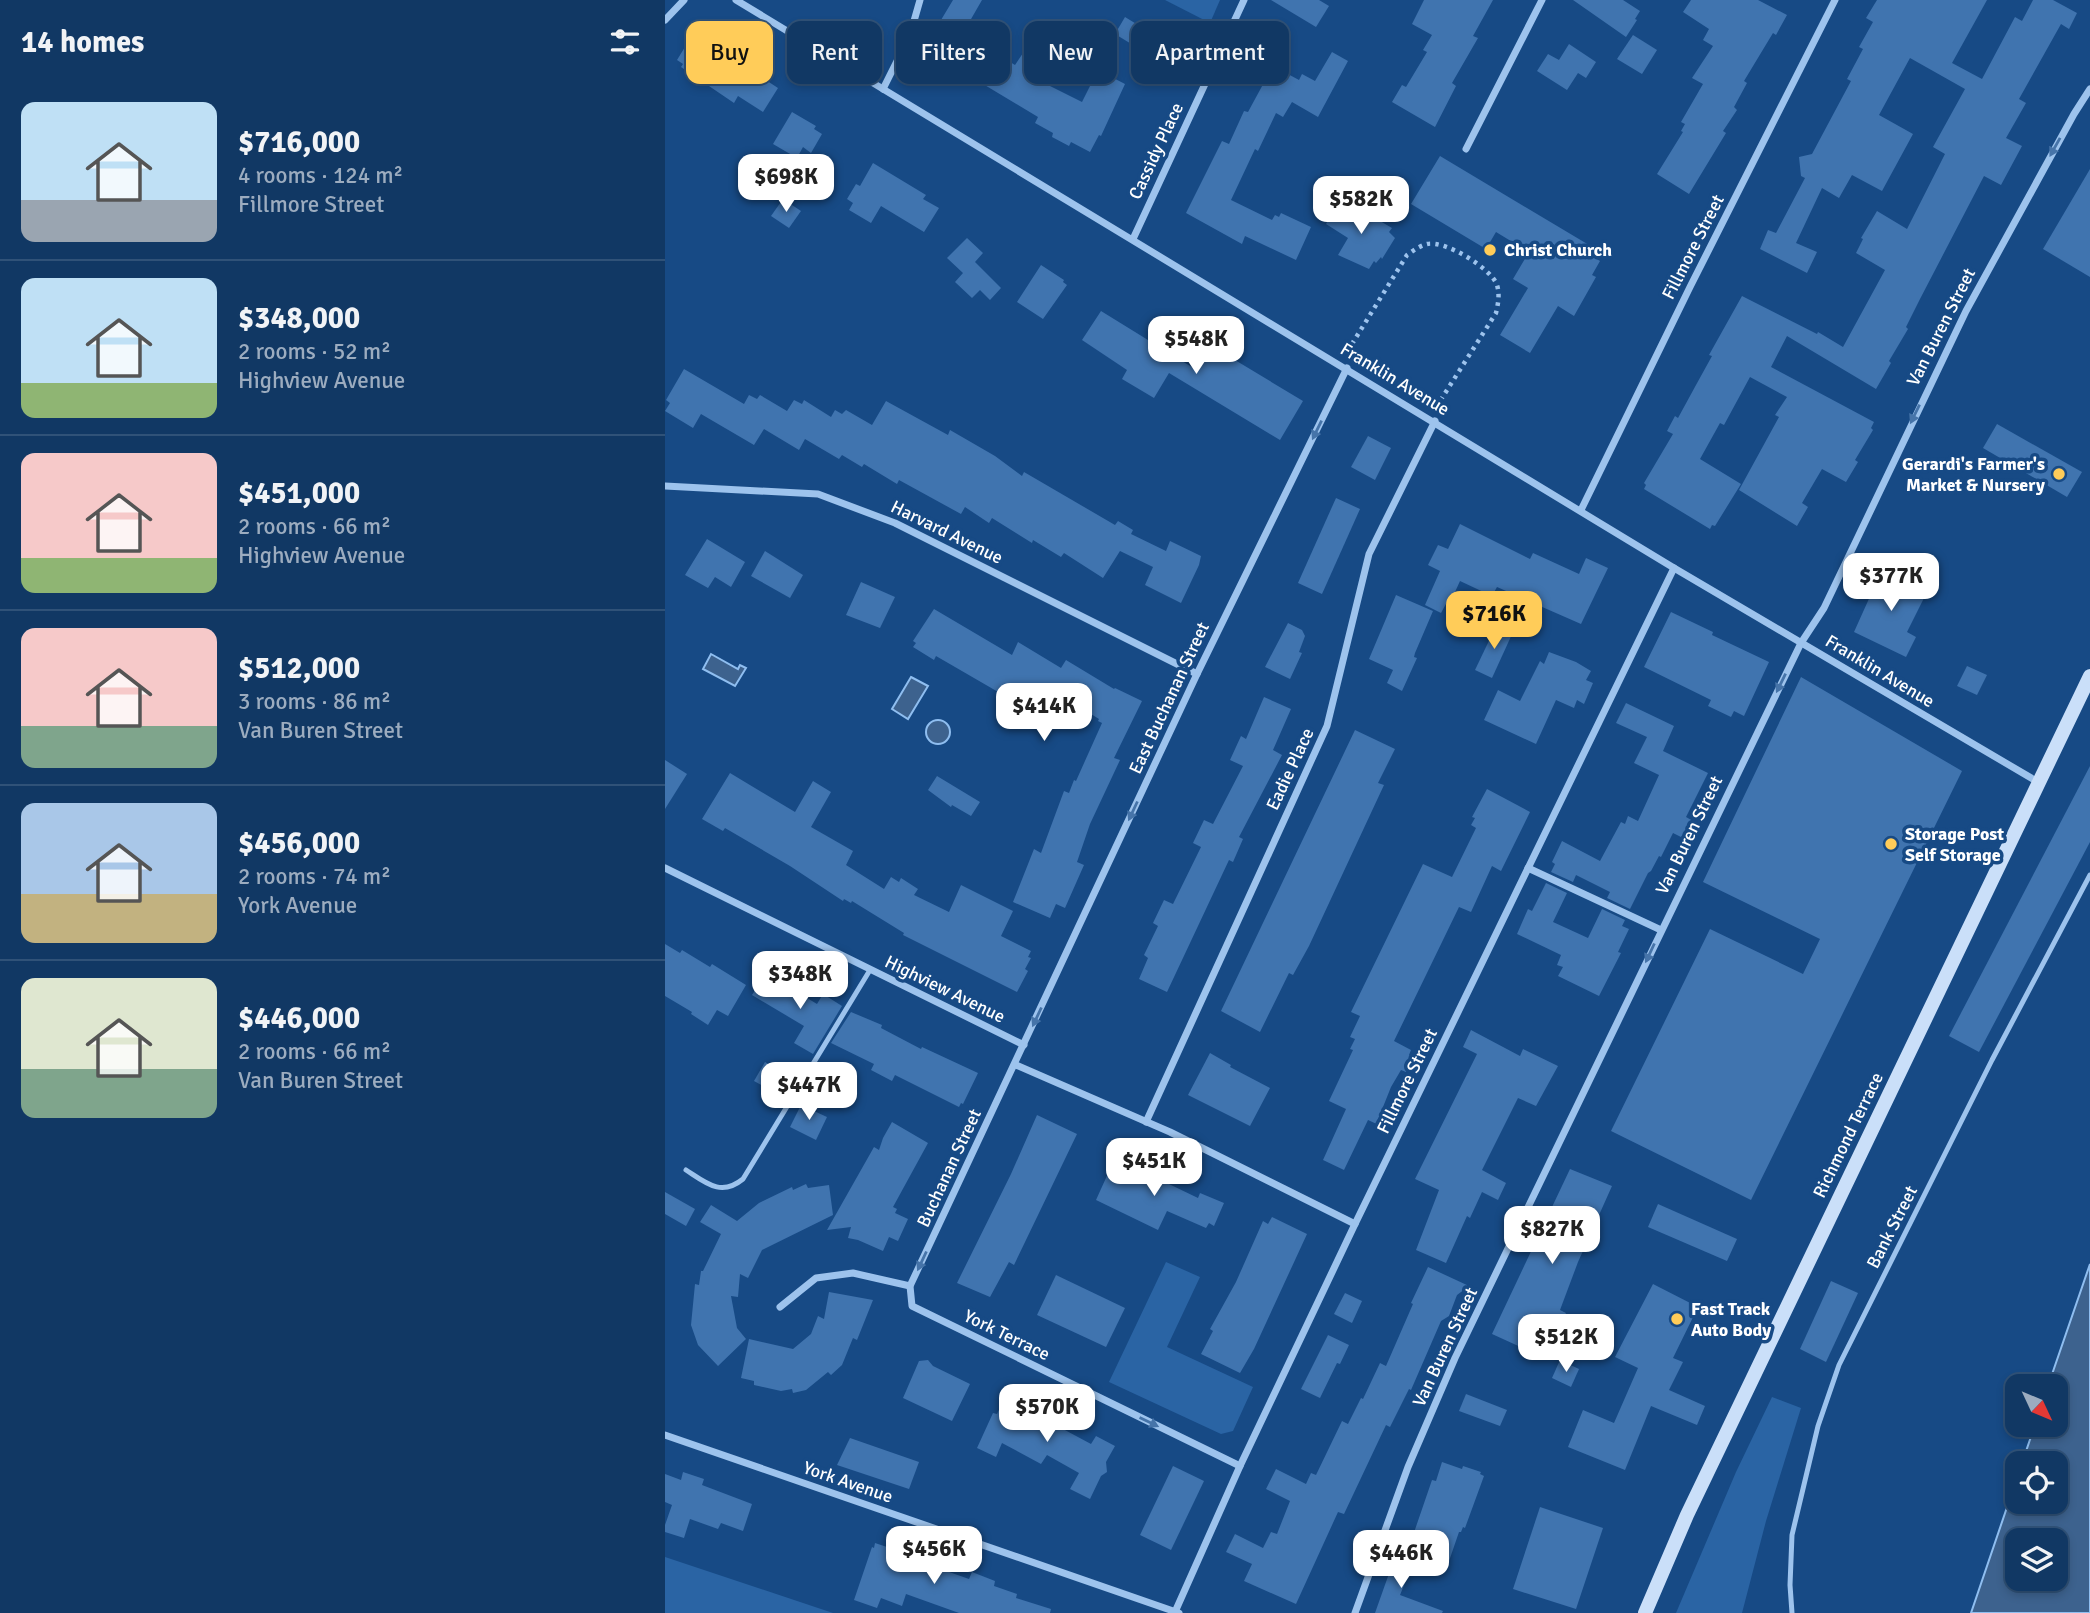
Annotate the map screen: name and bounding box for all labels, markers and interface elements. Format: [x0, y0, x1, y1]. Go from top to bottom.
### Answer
chip: Buy [686, 21, 773, 84]
chip: Rent [787, 21, 882, 84]
chip: Filters [896, 21, 1010, 84]
chip: New [1024, 21, 1117, 84]
chip: Apartment [1131, 21, 1289, 84]
icon: filters [606, 23, 644, 61]
text: 14 homes [21, 24, 144, 61]
street label: Cassidy Place [1124, 99, 1188, 203]
text: $716,000 [238, 124, 360, 161]
icon: home [77, 130, 161, 214]
one-way arrow [2049, 138, 2061, 157]
pin: $698K [737, 154, 835, 214]
text: 4 rooms · 124 m² [238, 161, 403, 190]
text: $698K [754, 162, 818, 191]
pin: $582K [1312, 176, 1410, 236]
text: $582K [1329, 184, 1393, 213]
text: Fillmore Street [238, 190, 384, 219]
street label: Fillmore Street [1657, 191, 1729, 303]
place label: Christ Church [1504, 239, 1612, 261]
marker: Christ Church [1482, 242, 1498, 258]
street label: Van Buren Street [1902, 264, 1980, 390]
text: $348,000 [238, 300, 360, 337]
icon: home [77, 306, 161, 390]
pin: $548K [1147, 316, 1245, 376]
text: $548K [1164, 324, 1228, 353]
text: 2 rooms · 52 m² [238, 337, 391, 366]
street label: Franklin Avenue [1336, 338, 1454, 420]
text: Highview Avenue [238, 366, 405, 395]
one-way arrow [1910, 404, 1921, 424]
one-way arrow [1312, 420, 1323, 440]
place label: Gerardi's Farmer's Market & Nursery [1902, 453, 2045, 496]
marker: Gerardi's Farmer's Market & Nursery [2051, 466, 2067, 482]
text: $451,000 [238, 475, 360, 512]
icon: home [77, 481, 161, 565]
street label: Harvard Avenue [887, 495, 1007, 569]
text: 2 rooms · 66 m² [238, 512, 391, 541]
text: Highview Avenue [238, 541, 405, 570]
pin: $377K [1842, 554, 1940, 613]
text: $377K [1859, 561, 1923, 590]
pin: $716K [1445, 592, 1543, 651]
text: $716K [1462, 599, 1526, 628]
street label: East Buchanan Street [1124, 619, 1214, 777]
street label: Franklin Avenue [1821, 630, 1939, 712]
text: $512,000 [238, 650, 360, 687]
icon: home [77, 656, 161, 740]
one-way arrow [1775, 673, 1787, 693]
pin: $414K [995, 684, 1093, 743]
text: 3 rooms · 86 m² [238, 687, 391, 716]
text: $414K [1012, 691, 1076, 720]
text: Van Buren Street [238, 716, 403, 745]
street label: Eadie Place [1261, 724, 1319, 814]
street label: Van Buren Street [1651, 772, 1727, 898]
one-way arrow [1127, 801, 1139, 821]
place label: Storage Post Self Storage [1905, 823, 2004, 866]
text: $456,000 [238, 825, 360, 862]
icon: home [77, 831, 161, 915]
marker: Storage Post Self Storage [1883, 836, 1899, 852]
text: 2 rooms · 74 m² [238, 862, 391, 891]
text: York Avenue [238, 891, 357, 920]
one-way arrow [1644, 943, 1655, 963]
street label: Highview Avenue [881, 950, 1009, 1028]
pin: $348K [751, 951, 849, 1011]
text: $348K [768, 959, 832, 988]
text: $446,000 [238, 1000, 360, 1037]
icon: home [77, 1006, 161, 1090]
one-way arrow [1031, 1007, 1043, 1027]
street label: Fillmore Street [1372, 1025, 1442, 1137]
text: 2 rooms · 66 m² [238, 1037, 391, 1066]
pin: $447K [760, 1062, 858, 1122]
text: Van Buren Street [238, 1066, 403, 1095]
street label: Richmond Terrace [1808, 1069, 1888, 1201]
text: $447K [777, 1070, 841, 1099]
street label: Buchanan Street [912, 1105, 986, 1231]
pin: $451K [1105, 1138, 1203, 1198]
text: $451K [1122, 1146, 1186, 1175]
street label: Bank Street [1862, 1182, 1922, 1272]
pin: $827K [1503, 1206, 1601, 1266]
text: $827K [1520, 1214, 1584, 1243]
one-way arrow [917, 1251, 928, 1272]
street label: Van Buren Street [1408, 1284, 1482, 1410]
place label: Fast Track Auto Body [1691, 1298, 1771, 1341]
street label: York Terrace [960, 1305, 1054, 1365]
marker: Fast Track Auto Body [1669, 1311, 1685, 1327]
pin: $512K [1517, 1314, 1615, 1374]
text: $512K [1534, 1322, 1598, 1351]
north arrow [2005, 1374, 2069, 1437]
map controls [2005, 1374, 2068, 1591]
pin: $570K [998, 1384, 1096, 1444]
text: $570K [1015, 1392, 1079, 1421]
one-way arrow [1139, 1416, 1159, 1427]
button: locate [2005, 1451, 2068, 1514]
street label: York Avenue [800, 1456, 896, 1508]
pin: $456K [885, 1526, 983, 1586]
button: layers [2005, 1528, 2068, 1591]
pin: $446K [1352, 1530, 1450, 1590]
text: $456K [902, 1534, 966, 1563]
text: $446K [1369, 1538, 1433, 1567]

